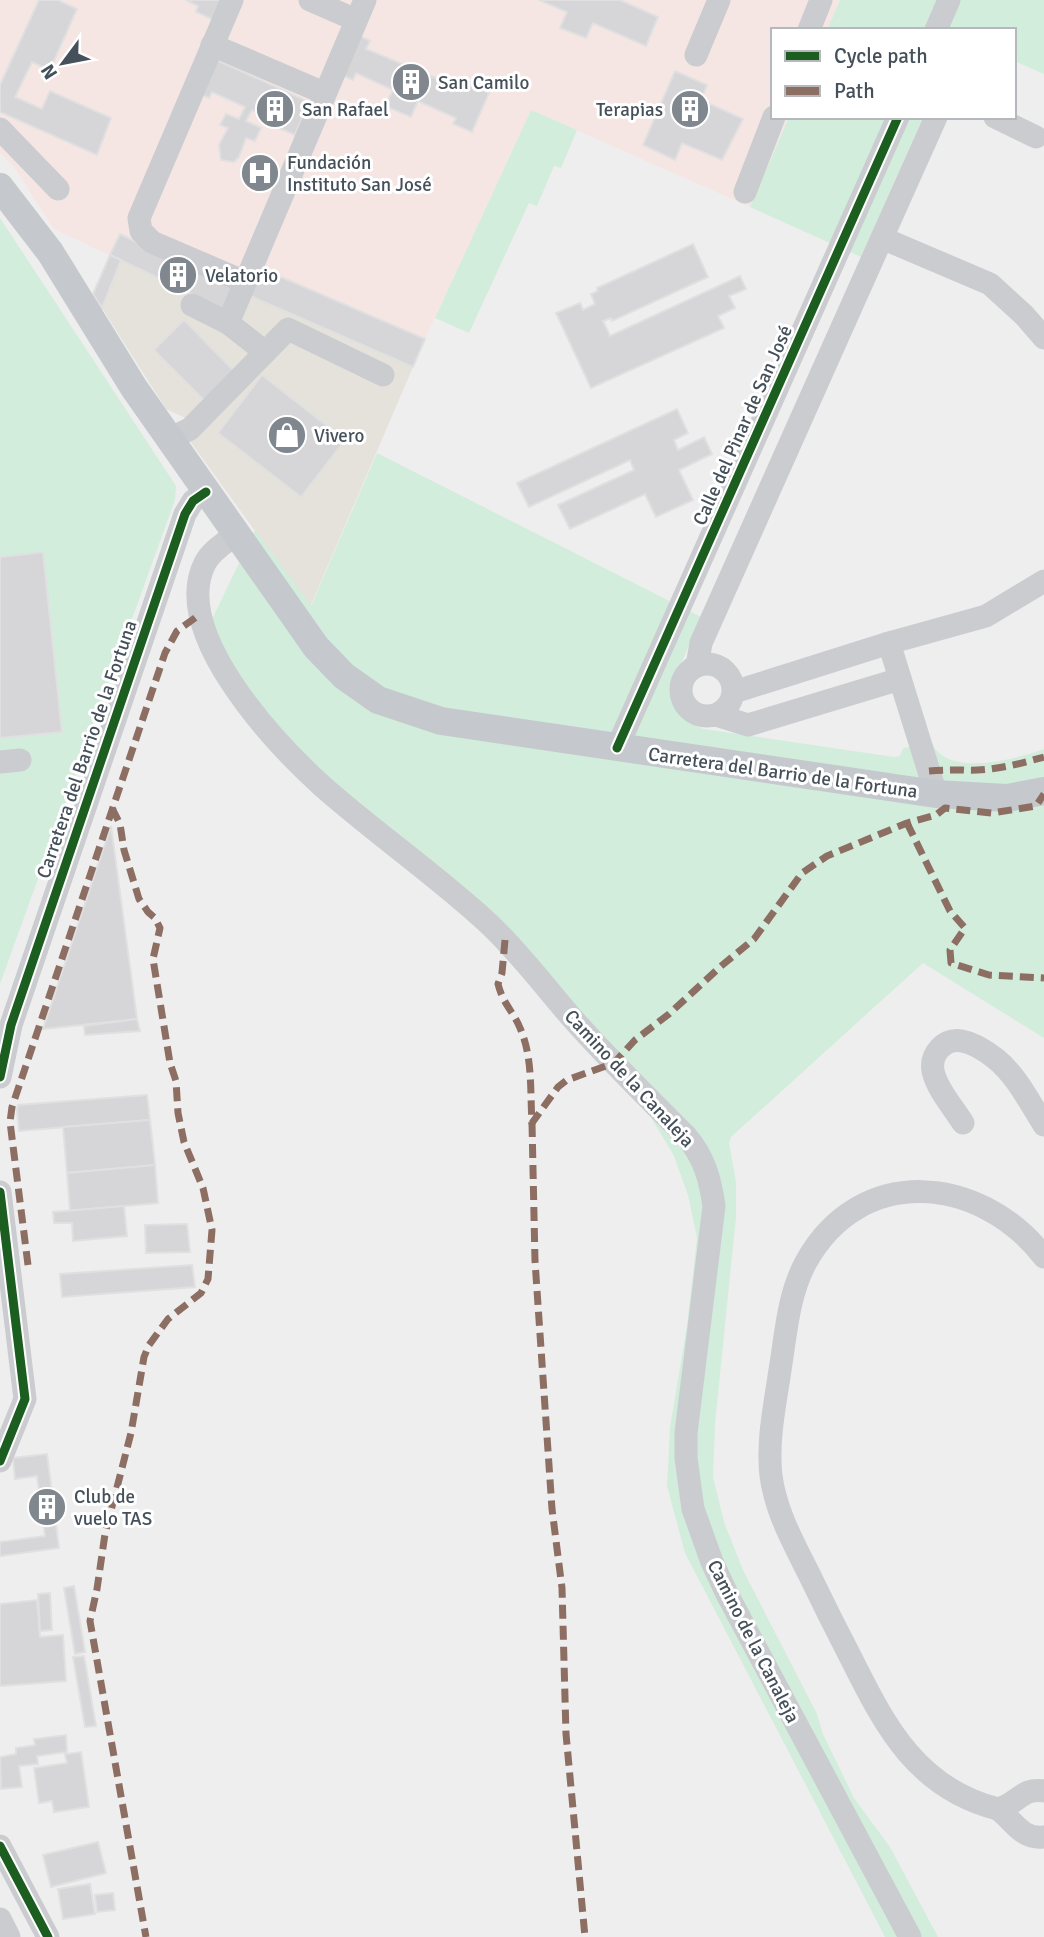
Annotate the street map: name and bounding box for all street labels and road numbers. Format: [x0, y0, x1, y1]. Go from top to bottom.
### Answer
street label: Calle del Pinar de San José [688, 322, 798, 529]
street label: Carretera del Barrio de la Fortuna [31, 617, 143, 882]
street label: Carretera del Barrio de la Fortuna [647, 742, 919, 804]
street label: Camino de la Canaleja [559, 1005, 699, 1153]
street label: Camino de la Canaleja [702, 1556, 805, 1727]

